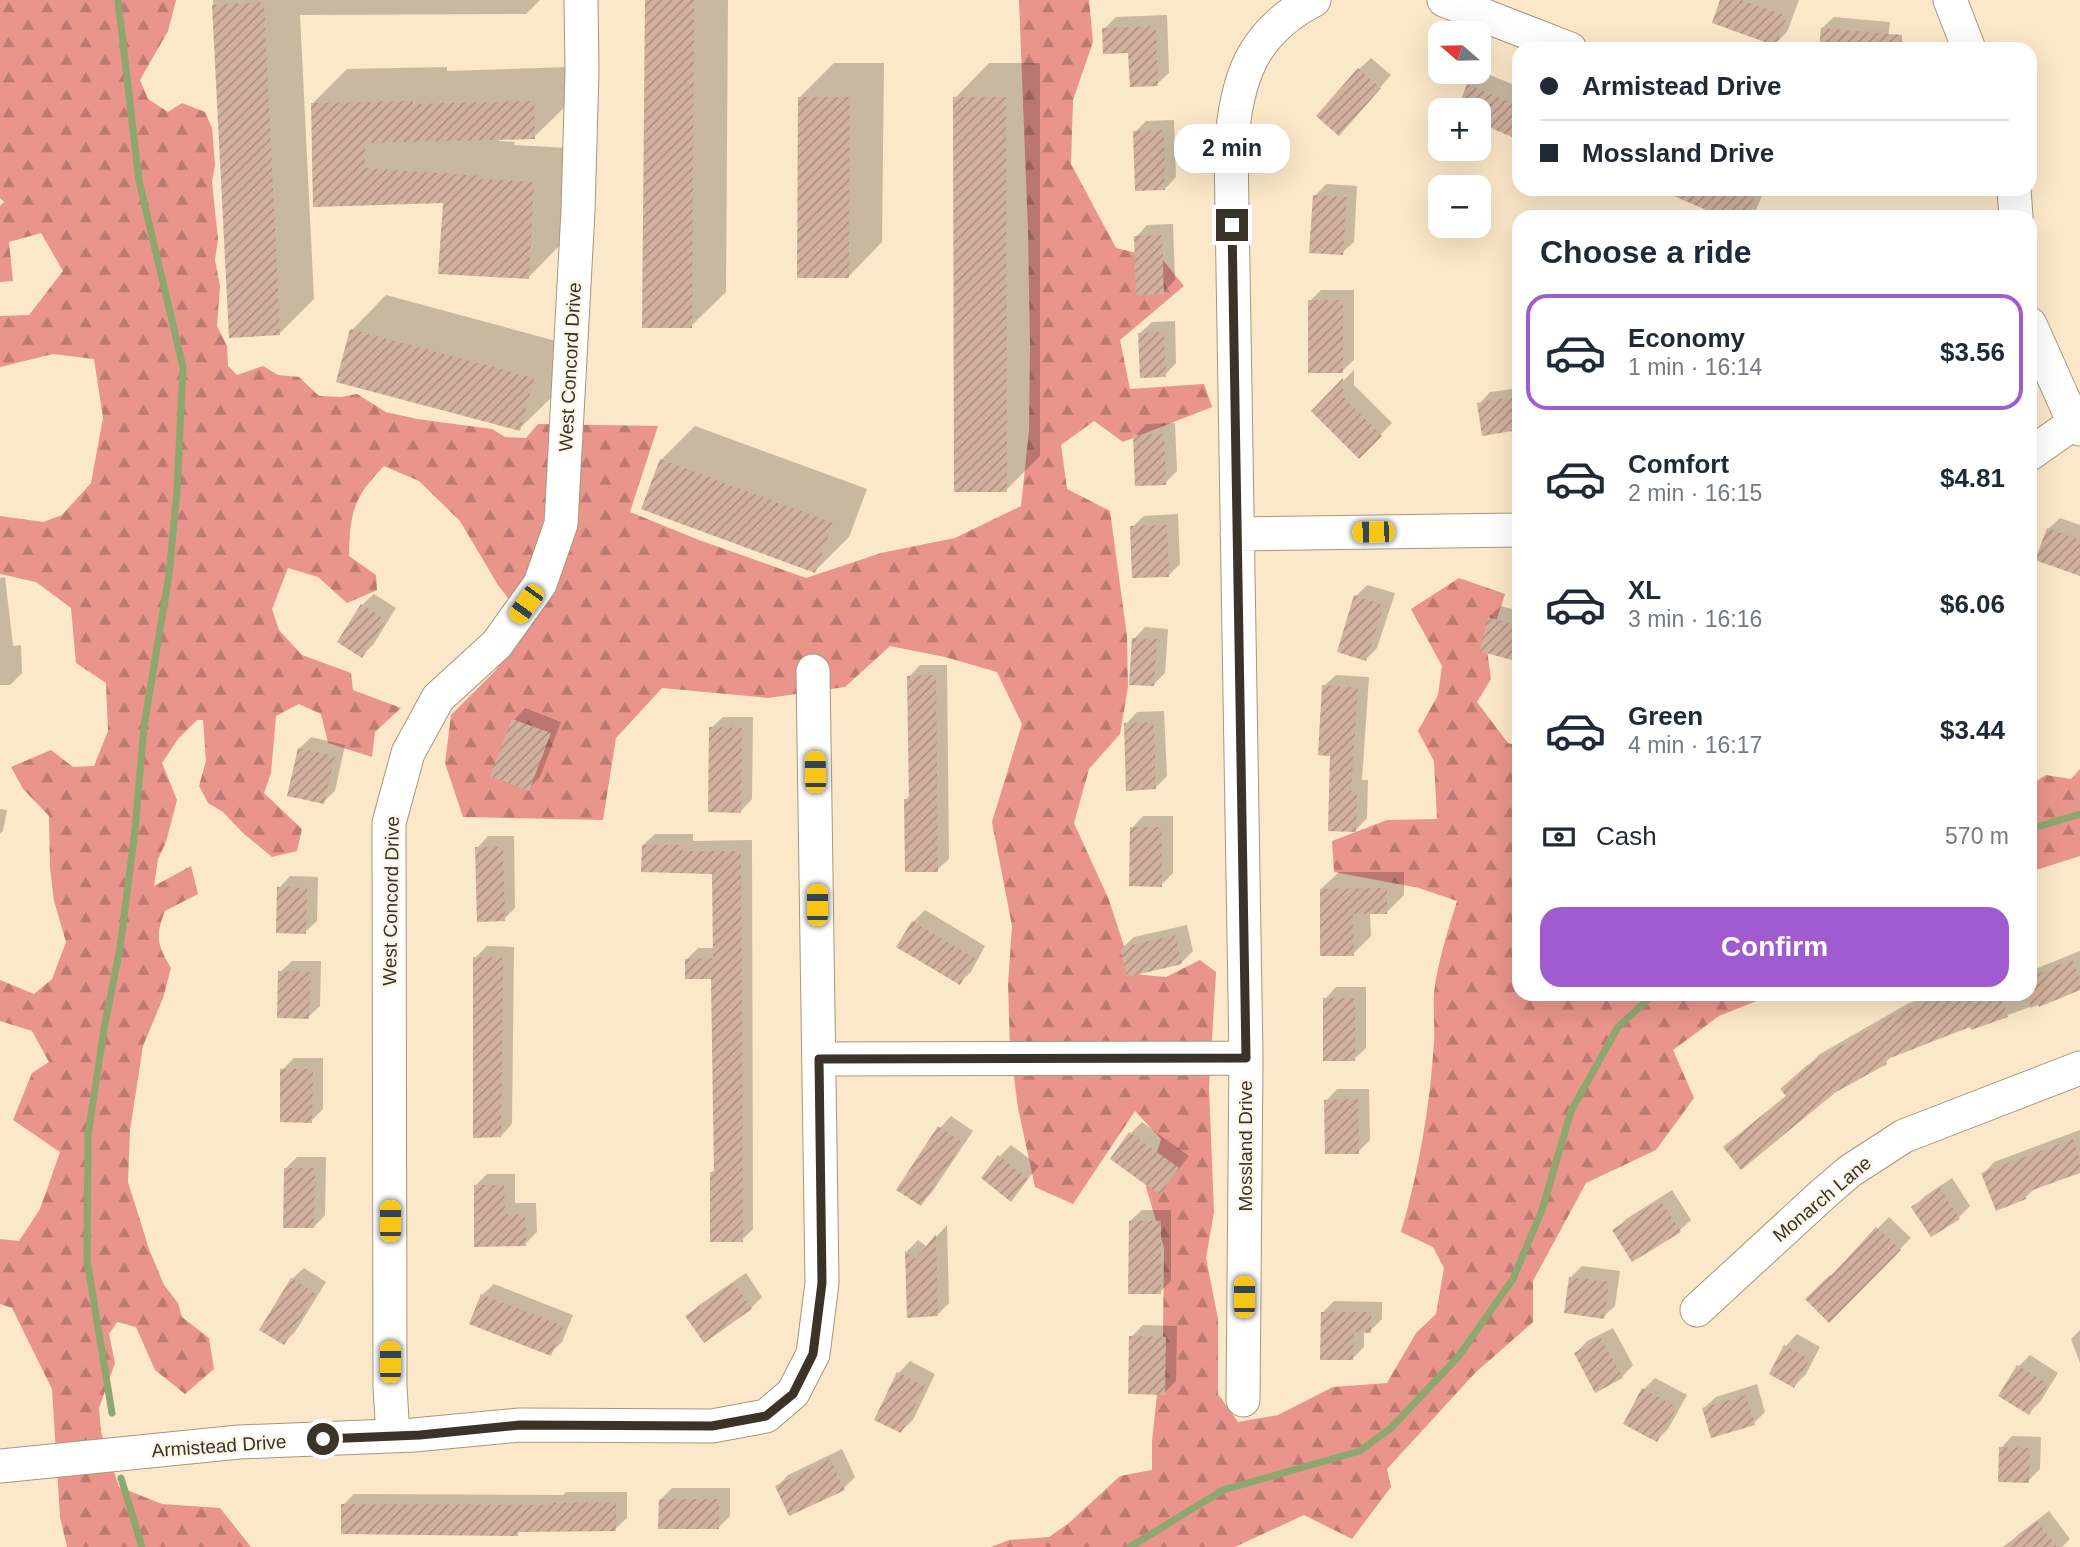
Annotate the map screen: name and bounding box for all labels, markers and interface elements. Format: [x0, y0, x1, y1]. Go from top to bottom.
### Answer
north arrow [1428, 21, 1491, 84]
map controls [1428, 21, 1491, 238]
text: Armistead Drive [1582, 71, 1781, 101]
button: + [1428, 98, 1491, 161]
callout: 2 min [1174, 124, 1290, 173]
text: 2 min [1202, 135, 1262, 161]
text: Mossland Drive [1582, 138, 1774, 168]
button: − [1428, 175, 1491, 238]
route end [1216, 209, 1248, 241]
text: Choose a ride [1540, 234, 1752, 270]
street label: West Concord Drive [555, 282, 585, 452]
icon: car [1544, 321, 1607, 384]
text: Economy [1628, 323, 1745, 353]
text: $3.56 [1940, 337, 2005, 367]
text: 1 min · 16:14 [1628, 354, 1762, 380]
icon: car [1544, 447, 1607, 510]
text: Comfort [1628, 449, 1729, 479]
text: $4.81 [1940, 463, 2005, 493]
text: 2 min · 16:15 [1628, 480, 1762, 506]
car [1352, 521, 1395, 543]
icon: car [1544, 573, 1607, 636]
text: XL [1628, 575, 1661, 605]
car [506, 581, 547, 627]
text: $6.06 [1940, 589, 2005, 619]
text: 3 min · 16:16 [1628, 606, 1762, 632]
icon: car [1544, 699, 1607, 762]
text: Green [1628, 701, 1703, 731]
text: $3.44 [1940, 715, 2005, 745]
text: 4 min · 16:17 [1628, 732, 1762, 758]
car [805, 751, 826, 793]
street label: West Concord Drive [379, 816, 403, 986]
icon: cash [1540, 818, 1578, 856]
text: Cash [1596, 821, 1657, 851]
text: 570 m [1945, 823, 2009, 849]
car [807, 884, 828, 926]
button: Confirm [1540, 907, 2009, 987]
street label: Mossland Drive [1235, 1081, 1256, 1211]
street label: Monarch Lane [1769, 1152, 1875, 1246]
car [380, 1200, 401, 1242]
car [1234, 1276, 1255, 1318]
car [380, 1341, 401, 1383]
route start [307, 1423, 339, 1455]
street label: Armistead Drive [151, 1431, 287, 1461]

